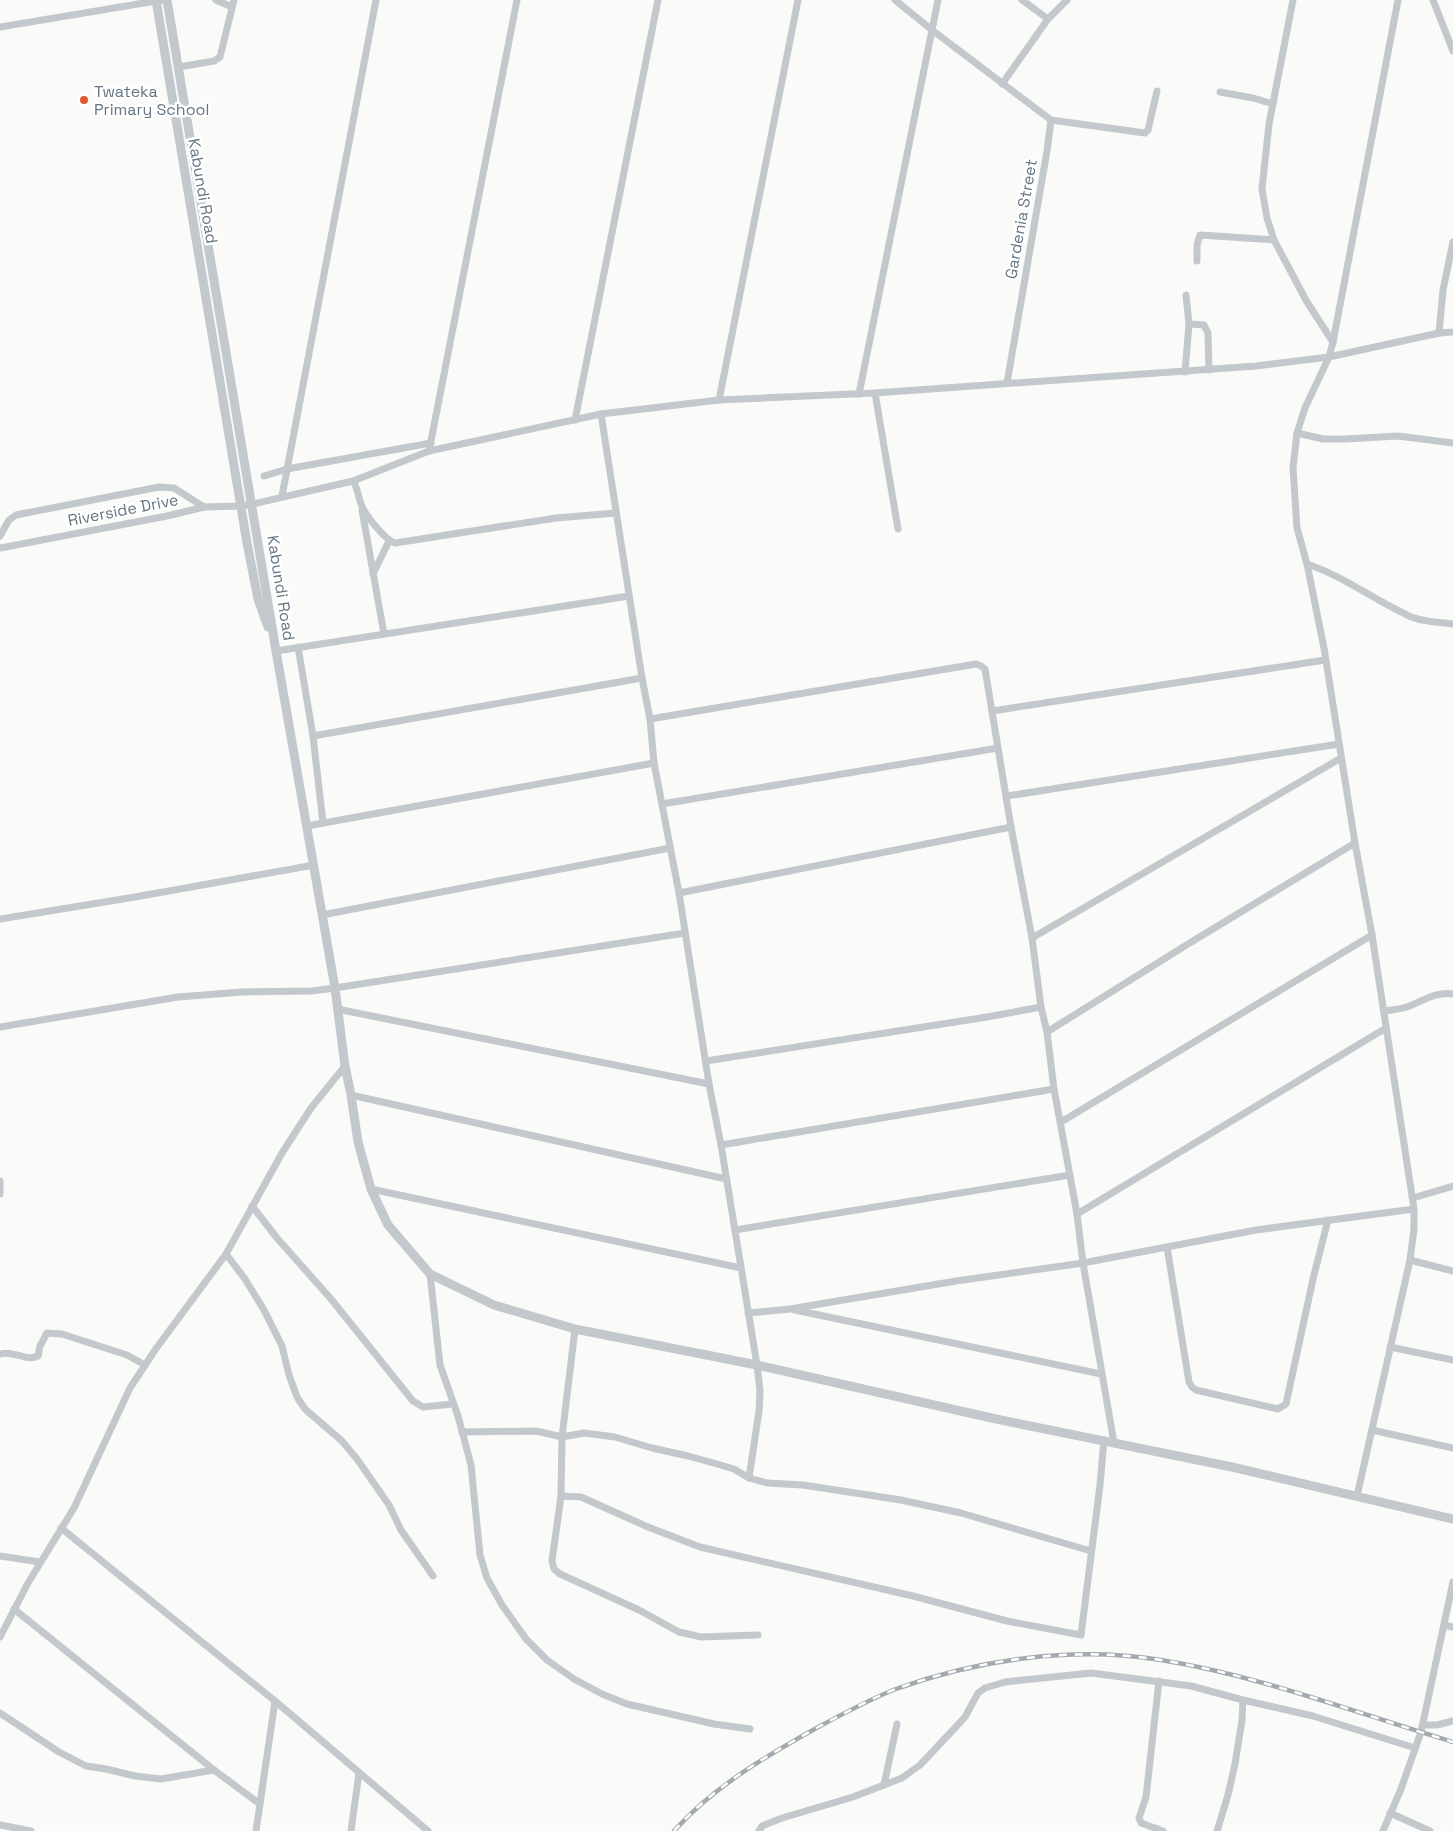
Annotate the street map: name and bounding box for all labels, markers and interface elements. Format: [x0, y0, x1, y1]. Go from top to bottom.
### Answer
place label: Twateka Primary School [94, 81, 209, 120]
marker: Twateka Primary School [78, 94, 90, 106]
street label: Kabundi Road [183, 137, 223, 245]
street label: Gardenia Street [1000, 157, 1042, 281]
street label: Riverside Drive [66, 489, 180, 531]
street label: Kabundi Road [262, 534, 300, 642]

